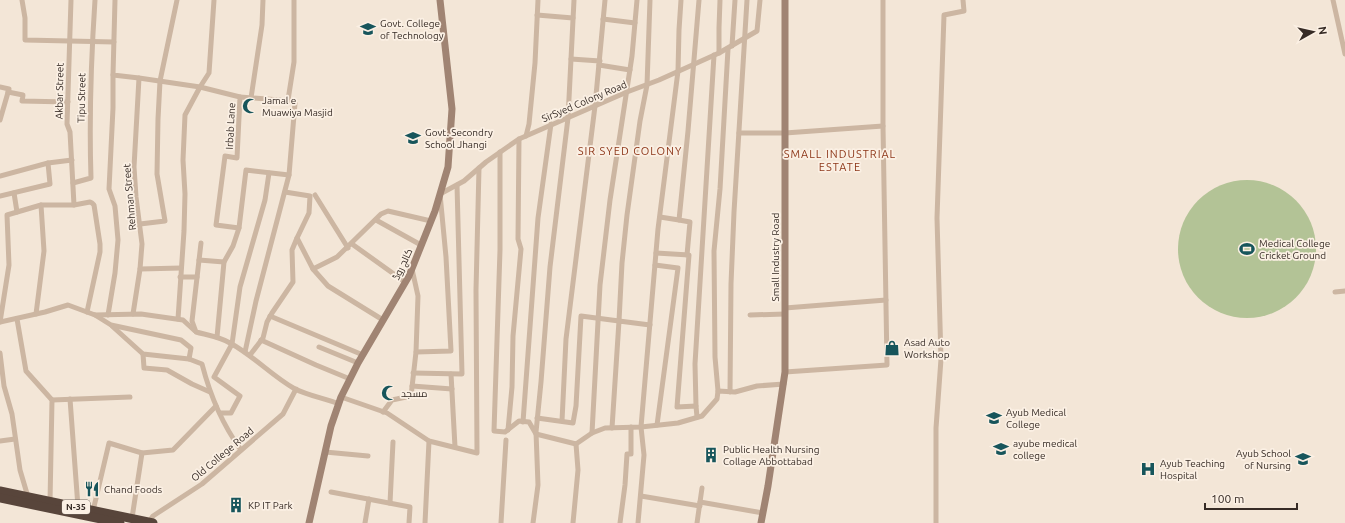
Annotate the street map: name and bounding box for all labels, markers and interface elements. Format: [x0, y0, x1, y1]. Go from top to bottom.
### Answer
north arrow [1293, 12, 1333, 52]
place label: Govt. College of Technology [380, 18, 444, 41]
school or university icon: Govt. College of Technology [359, 20, 377, 38]
text: N [1316, 26, 1329, 36]
street label: Akbar Street [54, 63, 65, 119]
street label: Tipu Street [76, 73, 87, 123]
street label: SirSyed Colony Road [540, 79, 628, 124]
place label: Jamal e Muawiya Masjid [262, 95, 333, 118]
mosque icon: Jamal e Muawiya Masjid [241, 97, 259, 115]
street label: Irbab Lane [224, 102, 237, 150]
place label: Govt. Secondry School Jhangi [425, 127, 493, 150]
school or university icon: Govt. Secondry School Jhangi [404, 129, 422, 147]
district label: SIR SYED COLONY [578, 145, 682, 157]
district label: SMALL INDUSTRIAL ESTATE [784, 148, 896, 173]
street label: Rehman Street [121, 163, 138, 231]
street label: Small Industry Road [770, 212, 781, 301]
place label: Medical College Cricket Ground [1259, 238, 1330, 261]
sports icon: Medical College Cricket Ground [1238, 240, 1256, 258]
street label: کالج روڈ [390, 247, 415, 282]
place label: Asad Auto Workshop [904, 337, 950, 360]
shop icon: Asad Auto Workshop [883, 339, 901, 357]
mosque icon: مسجد [380, 384, 398, 402]
place label: مسجد [401, 388, 427, 399]
place label: Ayub Medical College [1006, 407, 1066, 430]
school or university icon: Ayub Medical College [985, 409, 1003, 427]
street label: Old College Road [189, 425, 256, 484]
place label: ayube medical college [1013, 438, 1078, 461]
school or university icon: ayube medical college [992, 440, 1010, 458]
place label: Public Health Nursing Collage Abbottabad [723, 444, 820, 467]
building icon: Public Health Nursing Collage Abbottabad [702, 446, 720, 464]
place label: Ayub School of Nursing [1236, 448, 1291, 471]
school or university icon: Ayub School of Nursing [1294, 450, 1312, 468]
place label: Ayub Teaching Hospital [1160, 458, 1225, 481]
hospital icon: Ayub Teaching Hospital [1139, 460, 1157, 478]
restaurant icon: Chand Foods [83, 480, 101, 498]
place label: Chand Foods [104, 484, 162, 495]
scale bar [1205, 485, 1297, 511]
text: 100 m [1211, 492, 1244, 505]
building icon: KP IT Park [227, 496, 245, 514]
road number: N-35 [62, 500, 90, 514]
place label: KP IT Park [248, 500, 293, 511]

